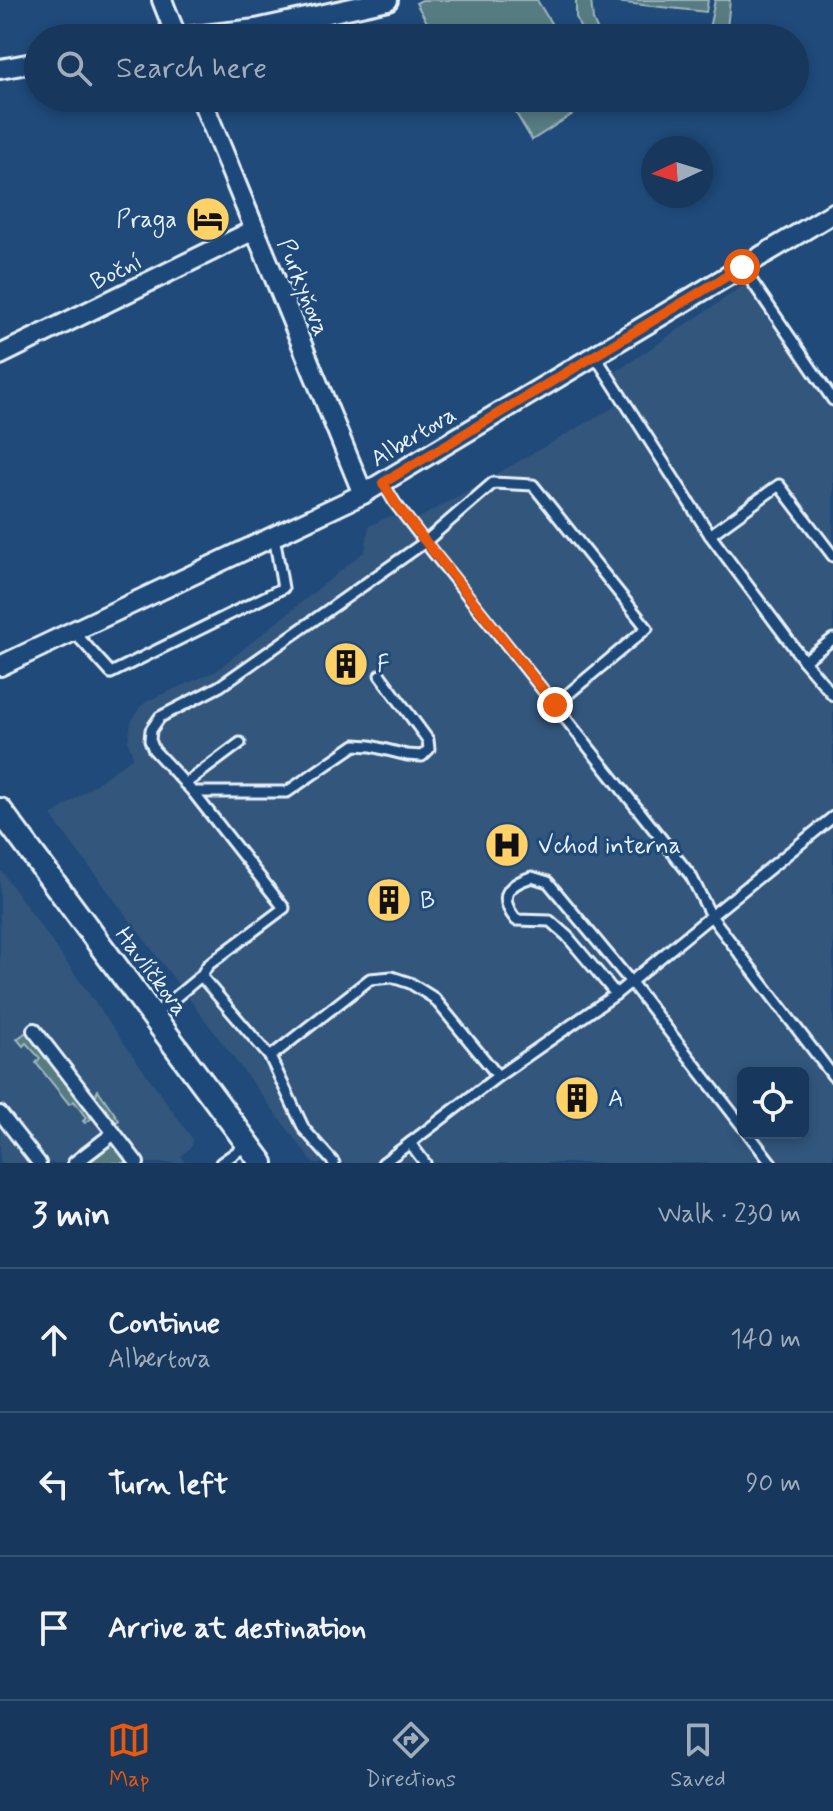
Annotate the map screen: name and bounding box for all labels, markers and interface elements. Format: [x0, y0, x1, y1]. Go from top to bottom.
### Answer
search box [24, 24, 809, 112]
icon: search [52, 46, 96, 90]
text: Search here [116, 49, 267, 88]
north arrow [641, 136, 713, 208]
hotel icon: Praga [184, 195, 232, 243]
place label: Praga [116, 205, 177, 238]
street label: Purkyňova [269, 234, 336, 341]
street label: Boční [86, 247, 148, 298]
route start [724, 249, 760, 285]
street label: Albertova [365, 400, 462, 475]
building icon: F [322, 640, 370, 688]
place label: F [377, 650, 390, 681]
route end [537, 687, 573, 723]
hospital icon: Vchod interna [483, 821, 531, 869]
place label: Vchod interna [538, 831, 681, 862]
building icon: B [365, 876, 413, 924]
place label: B [420, 886, 435, 917]
street label: Havlíčkova [107, 921, 194, 1023]
map controls [737, 1067, 809, 1139]
button: locate [737, 1067, 809, 1139]
building icon: A [553, 1074, 601, 1122]
place label: A [608, 1084, 624, 1115]
text: 3 min [32, 1193, 110, 1238]
text: Walk · 230 m [658, 1198, 801, 1232]
text: Continue [108, 1304, 220, 1343]
icon: ahead [32, 1318, 76, 1362]
text: 140 m [730, 1323, 801, 1357]
text: Albertova [108, 1343, 211, 1377]
icon: left [32, 1462, 76, 1506]
text: Turn left [108, 1465, 228, 1504]
text: 90 m [746, 1467, 801, 1501]
icon: arrive [32, 1606, 76, 1650]
text: Arrive at destination [108, 1609, 366, 1648]
tab: Map [107, 1718, 151, 1794]
tab: Directions [365, 1718, 456, 1794]
tab: Saved [670, 1718, 726, 1794]

